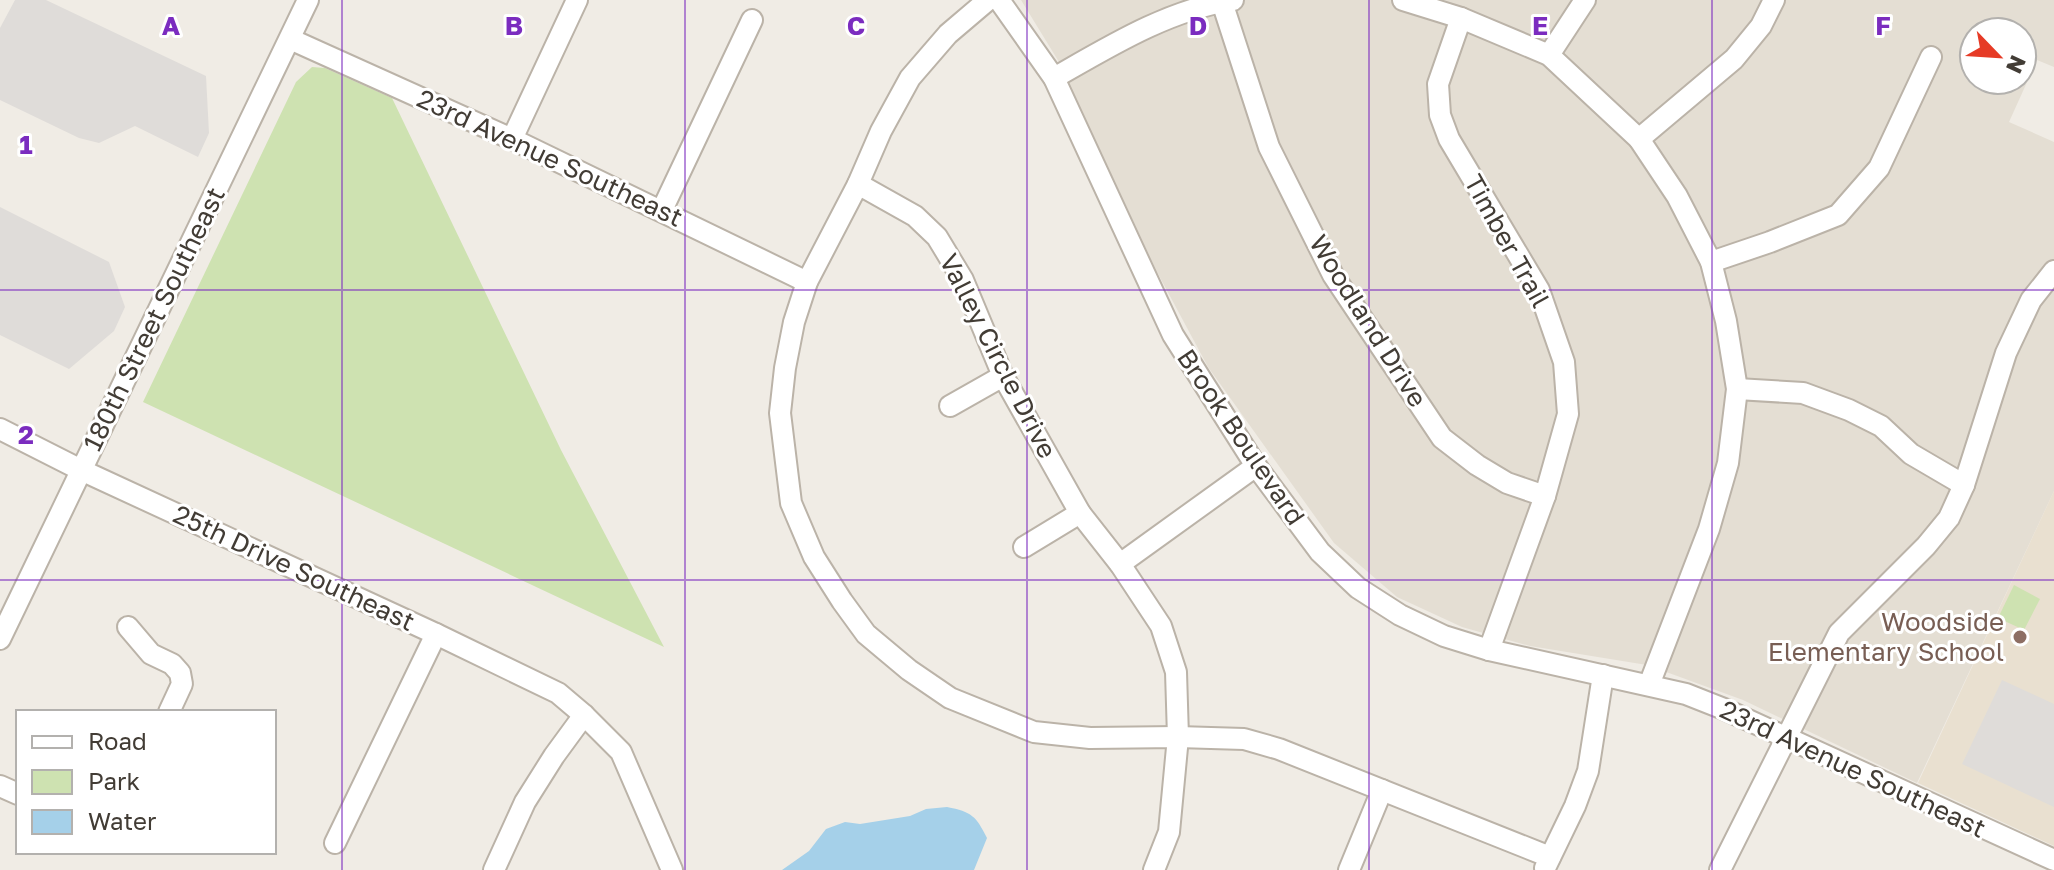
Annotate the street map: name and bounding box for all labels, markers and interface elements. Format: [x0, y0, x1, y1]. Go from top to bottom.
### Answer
text: A [162, 10, 181, 41]
text: B [505, 10, 523, 41]
text: C [847, 10, 865, 41]
text: D [1189, 10, 1207, 41]
text: E [1532, 10, 1548, 41]
text: F [1875, 10, 1891, 41]
north arrow [1958, 16, 2038, 96]
text: N [2001, 51, 2032, 78]
street label: 23rd Avenue Southeast [413, 82, 688, 233]
text: 1 [19, 129, 33, 160]
street label: Timber Trail [1458, 169, 1557, 313]
street label: 180th Street Southeast [76, 182, 231, 456]
street label: Woodland Drive [1303, 229, 1434, 412]
street label: Valley Circle Drive [933, 248, 1063, 463]
street label: Brook Boulevard [1171, 343, 1312, 531]
text: 2 [18, 419, 34, 450]
street label: 25th Drive Southeast [169, 498, 420, 637]
place label: Woodside Elementary School [1768, 606, 2004, 667]
marker: Woodside Elementary School [2011, 628, 2029, 646]
street label: 23rd Avenue Southeast [1716, 693, 1991, 844]
legend [16, 710, 276, 854]
text: Road [88, 726, 147, 755]
text: Park [88, 766, 140, 795]
text: Water [88, 806, 156, 835]

